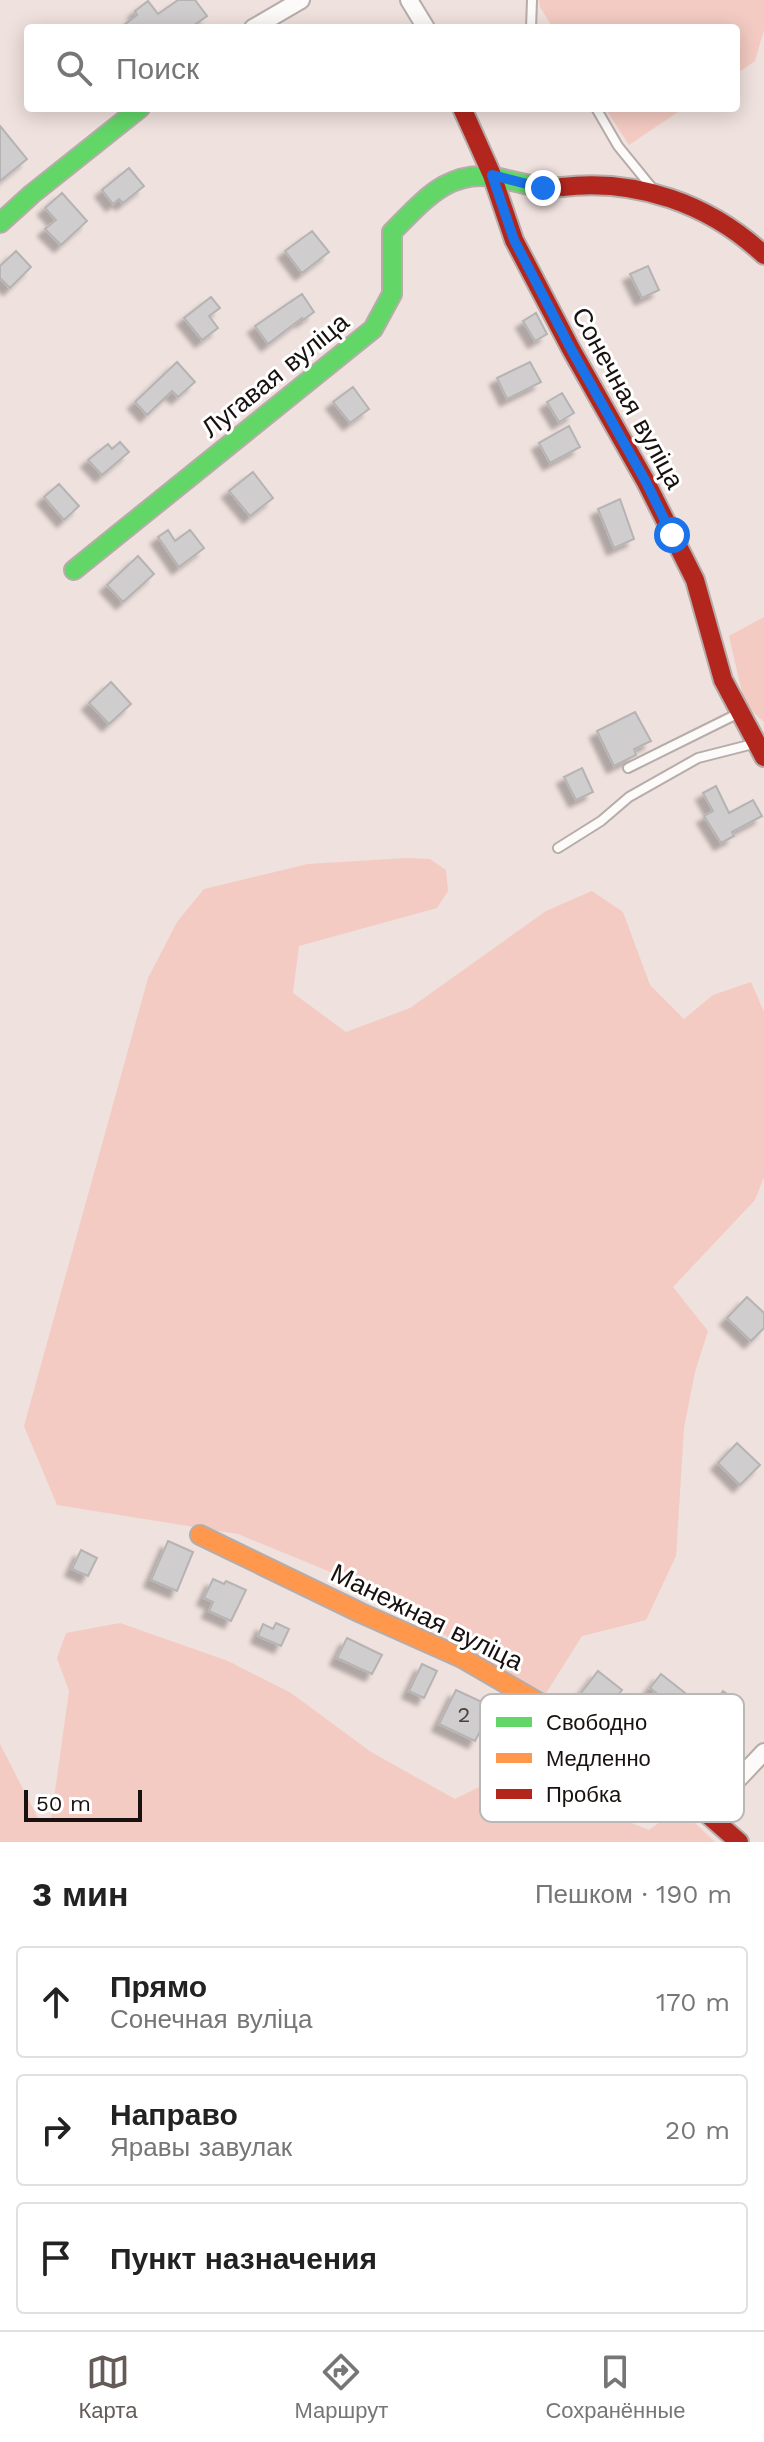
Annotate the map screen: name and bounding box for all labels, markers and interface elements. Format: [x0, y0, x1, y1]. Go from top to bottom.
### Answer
search box [24, 24, 740, 112]
icon: search [52, 46, 96, 90]
text: Поиск [116, 51, 199, 86]
route end [525, 170, 561, 206]
street label: Сонечная вуліца [566, 302, 690, 494]
street label: Лугавая вуліца [195, 306, 355, 443]
route start [654, 517, 690, 553]
street label: Манежная вуліца [326, 1557, 528, 1677]
legend [480, 1694, 744, 1822]
house number: 2 [458, 1702, 470, 1727]
text: Свободно [546, 1710, 647, 1735]
text: Медленно [546, 1746, 651, 1771]
text: Пробка [546, 1782, 622, 1807]
scale bar [24, 1786, 142, 1822]
text: 50 m [36, 1791, 91, 1816]
text: 3 мин [32, 1874, 128, 1914]
text: Пешком · 190 m [535, 1879, 732, 1909]
text: Прямо [110, 1969, 207, 2004]
icon: ahead [34, 1980, 78, 2024]
text: 170 m [656, 1987, 730, 2017]
text: Сонечная вуліца [110, 2004, 312, 2034]
text: Направо [110, 2097, 238, 2132]
icon: right [34, 2108, 78, 2152]
text: 20 m [665, 2115, 730, 2145]
text: Яравы завулак [110, 2132, 292, 2162]
icon: arrive [34, 2236, 78, 2280]
text: Пункт назначения [110, 2241, 377, 2276]
tab: Карта [79, 2350, 137, 2424]
tab: Маршрут [295, 2350, 388, 2424]
tab: Сохранённые [545, 2350, 685, 2424]

